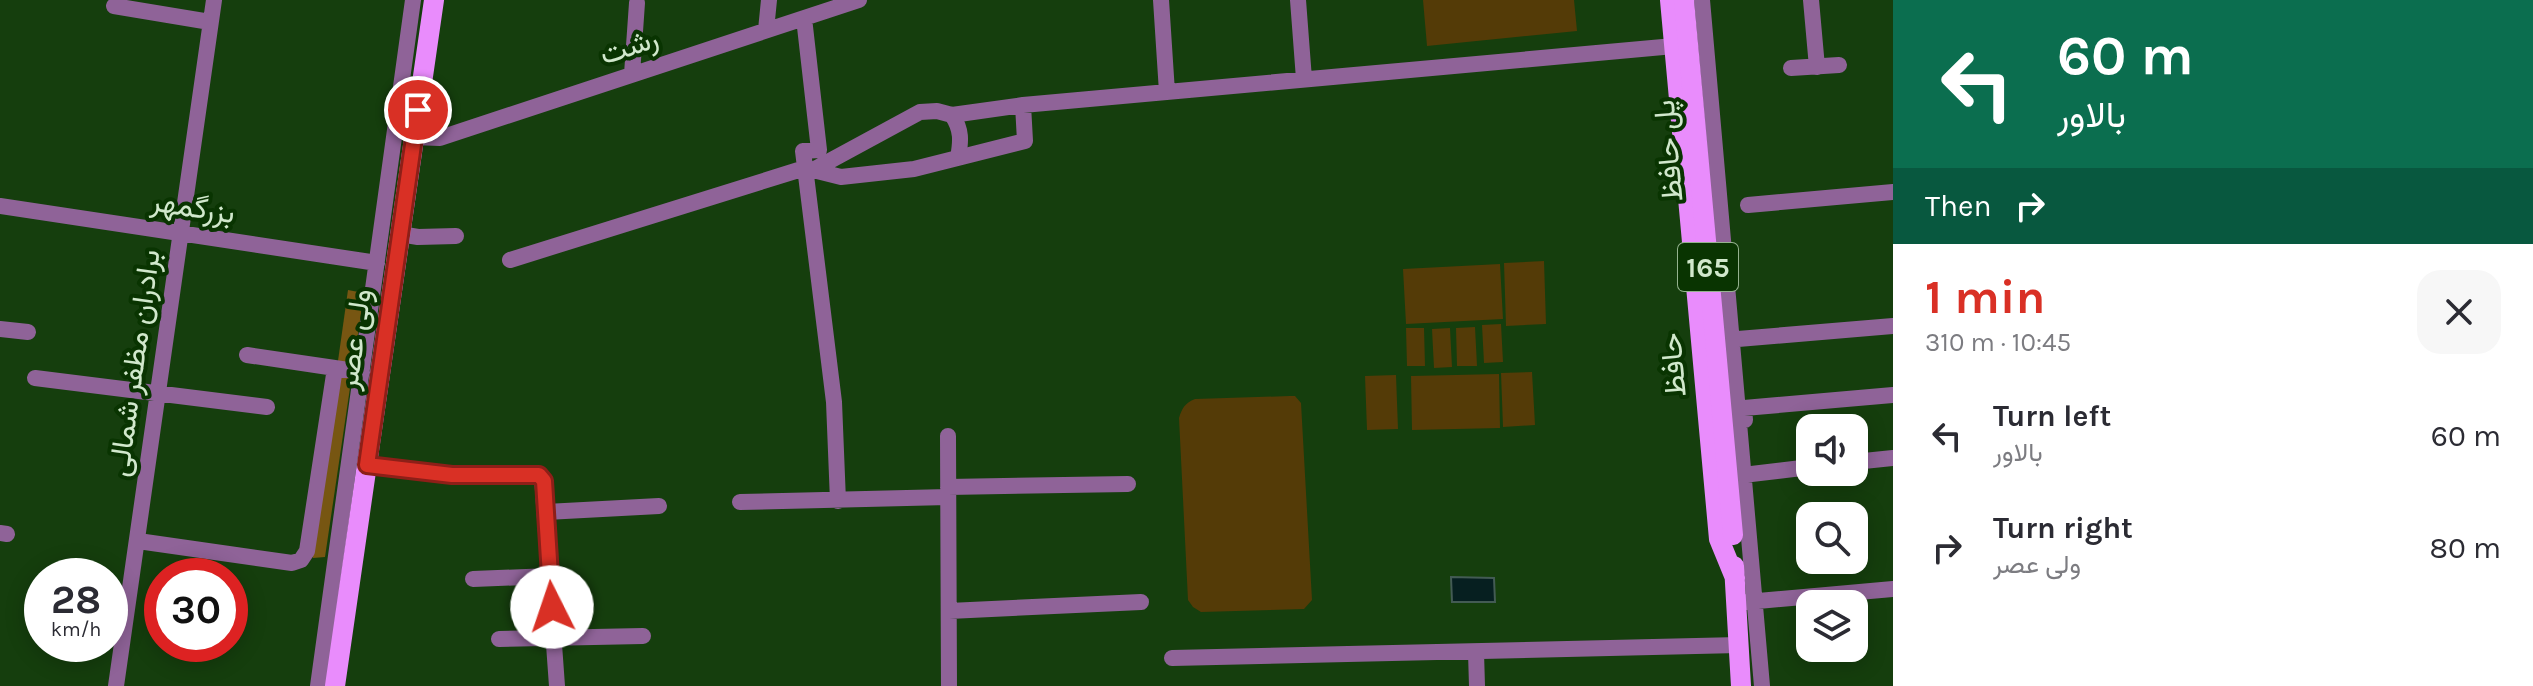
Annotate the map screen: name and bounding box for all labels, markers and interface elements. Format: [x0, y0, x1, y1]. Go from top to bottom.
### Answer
street label: رشت [595, 20, 663, 72]
text: 60 m [2057, 23, 2194, 88]
icon: left [1925, 32, 2029, 136]
pin [384, 76, 452, 144]
icon: arrive [396, 88, 440, 132]
text: بالاور [2057, 94, 2126, 136]
street label: پل حافظ [1646, 98, 1692, 203]
street label: بزرگمهر [147, 182, 238, 231]
icon: right [2008, 184, 2052, 228]
text: Then [1925, 188, 1992, 224]
road number: 165 [1678, 243, 1738, 291]
street label: برادران مظفر شمالی [100, 247, 168, 479]
text: 1 min [1925, 269, 2045, 325]
button: close [2417, 270, 2501, 354]
street label: ولی عصر [329, 286, 379, 393]
text: 310 m · 10:45 [1925, 327, 2071, 358]
street label: حافظ [1652, 331, 1694, 399]
text: Turn left [1993, 398, 2111, 434]
map controls [1796, 414, 1868, 662]
button: sound [1796, 414, 1868, 486]
icon: left [1925, 414, 1969, 458]
text: 60 m [2431, 418, 2501, 454]
text: بالاور [1993, 437, 2043, 468]
button: search [1796, 502, 1868, 574]
text: Turn right [1993, 510, 2133, 546]
icon: right [1925, 526, 1969, 570]
text: 80 m [2430, 530, 2501, 566]
text: ولی عصر [1993, 549, 2081, 580]
speed limit sign: 30 [144, 558, 248, 662]
position arrow [510, 565, 594, 649]
text: 28 [51, 576, 101, 623]
button: layers [1796, 590, 1868, 662]
text: km/h [51, 618, 101, 641]

